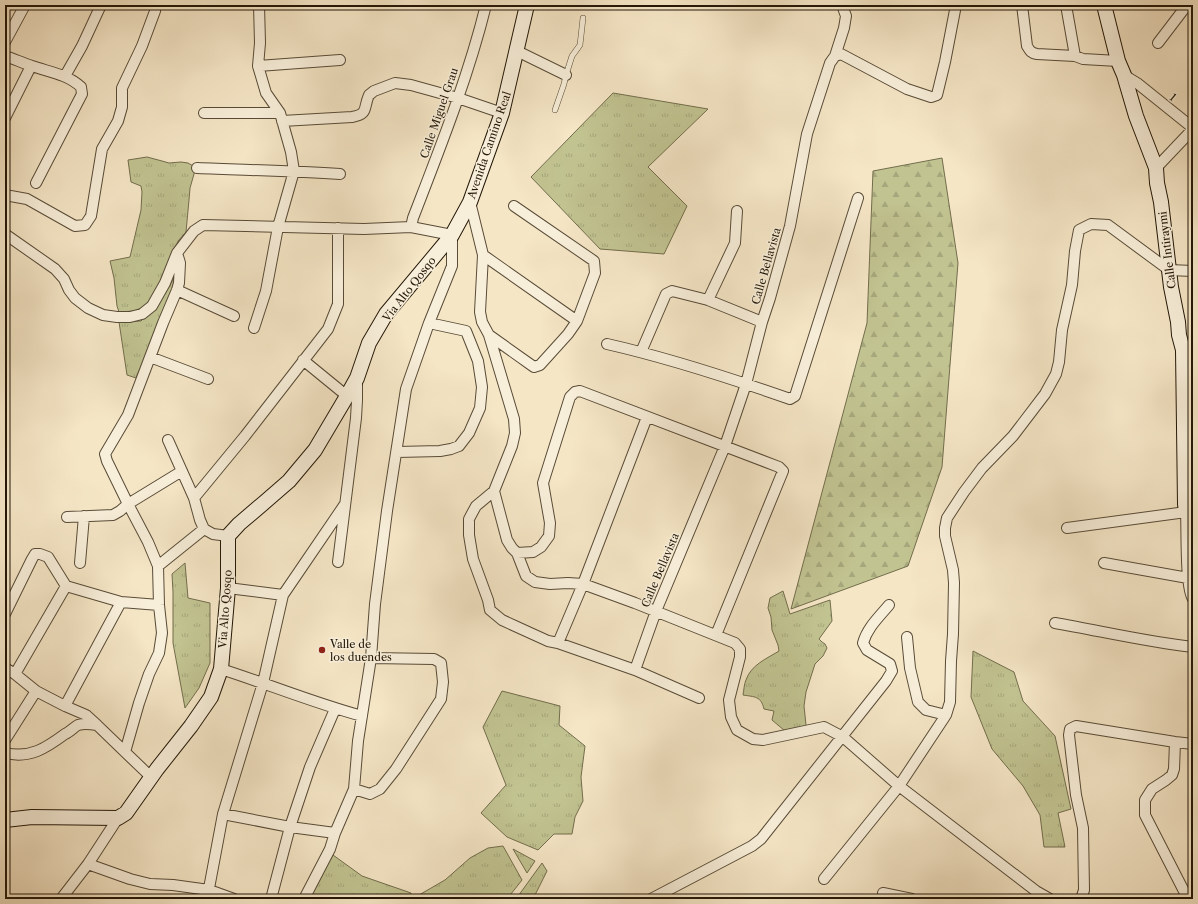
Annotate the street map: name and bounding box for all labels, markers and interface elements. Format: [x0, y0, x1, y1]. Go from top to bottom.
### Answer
street label: Calle Miguel Grau [417, 65, 461, 160]
street label: Avenida Camino Real [464, 89, 514, 201]
street label: 1 [1167, 90, 1179, 104]
street label: Calle Intiraymi [1155, 210, 1179, 290]
street label: Calle Bellavista [748, 226, 784, 306]
street label: Via Alto Qosqo [379, 254, 439, 325]
street label: Calle Bellavista [638, 530, 682, 609]
street label: Via Alto Qosqo [215, 569, 235, 650]
place label: Valle de los duendes [329, 637, 392, 664]
marker: Valle de los duendes [317, 645, 327, 655]

